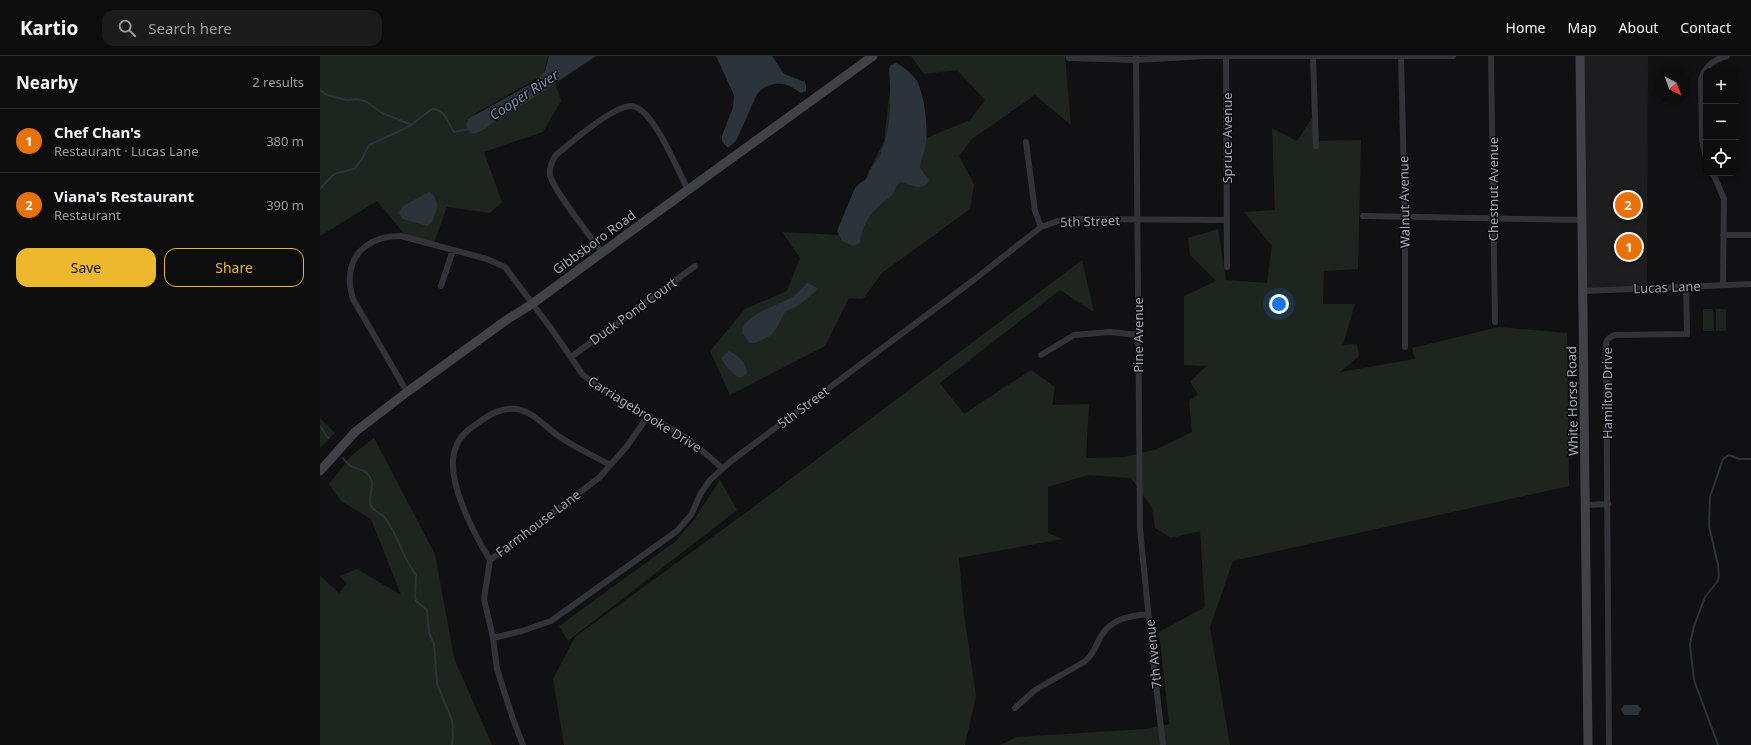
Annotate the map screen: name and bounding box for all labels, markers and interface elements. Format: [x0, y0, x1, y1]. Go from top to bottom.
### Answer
search box [102, 10, 382, 46]
text: Kartio [20, 15, 78, 41]
icon: search [116, 17, 138, 39]
text: Search here [148, 18, 232, 38]
text: Home [1506, 18, 1545, 37]
text: Map [1567, 18, 1597, 37]
text: About [1619, 18, 1658, 37]
text: Contact [1680, 18, 1731, 37]
water label: Cooper River [485, 65, 562, 124]
north arrow [1655, 68, 1691, 104]
map controls [1703, 68, 1739, 176]
button: + [1703, 68, 1739, 104]
text: Nearby [16, 71, 78, 94]
text: 2 results [252, 73, 304, 91]
street label: Spruce Avenue [1218, 92, 1236, 184]
button: − [1703, 104, 1739, 140]
text: Chef Chan's [54, 122, 141, 142]
text: 1 [25, 132, 33, 150]
text: 380 m [266, 132, 304, 150]
street label: Chestnut Avenue [1484, 137, 1502, 241]
button: locate [1703, 140, 1739, 176]
text: Restaurant · Lucas Lane [54, 142, 199, 160]
street label: Walnut Avenue [1394, 156, 1414, 248]
text: Viana's Restaurant [54, 186, 194, 206]
pin: 2 [1615, 190, 1641, 220]
text: 2 [25, 196, 33, 214]
text: 390 m [266, 196, 304, 214]
text: Restaurant [54, 206, 121, 224]
street label: Gibbsboro Road [549, 206, 639, 278]
street label: 5th Street [1060, 211, 1121, 231]
pin: 1 [1616, 232, 1642, 262]
button: Save [16, 248, 156, 287]
button: Share [164, 248, 304, 287]
street label: Duck Pond Court [586, 273, 680, 349]
street label: Lucas Lane [1633, 277, 1701, 297]
your location [1269, 294, 1289, 314]
street label: Pine Avenue [1129, 297, 1147, 373]
street label: White Horse Road [1562, 346, 1582, 456]
street label: Hamilton Drive [1598, 347, 1616, 439]
street label: Carriagebrooke Drive [585, 372, 705, 456]
street label: 5th Street [774, 382, 833, 432]
street label: Farmhouse Lane [492, 485, 584, 561]
street label: 7th Avenue [1140, 619, 1166, 689]

